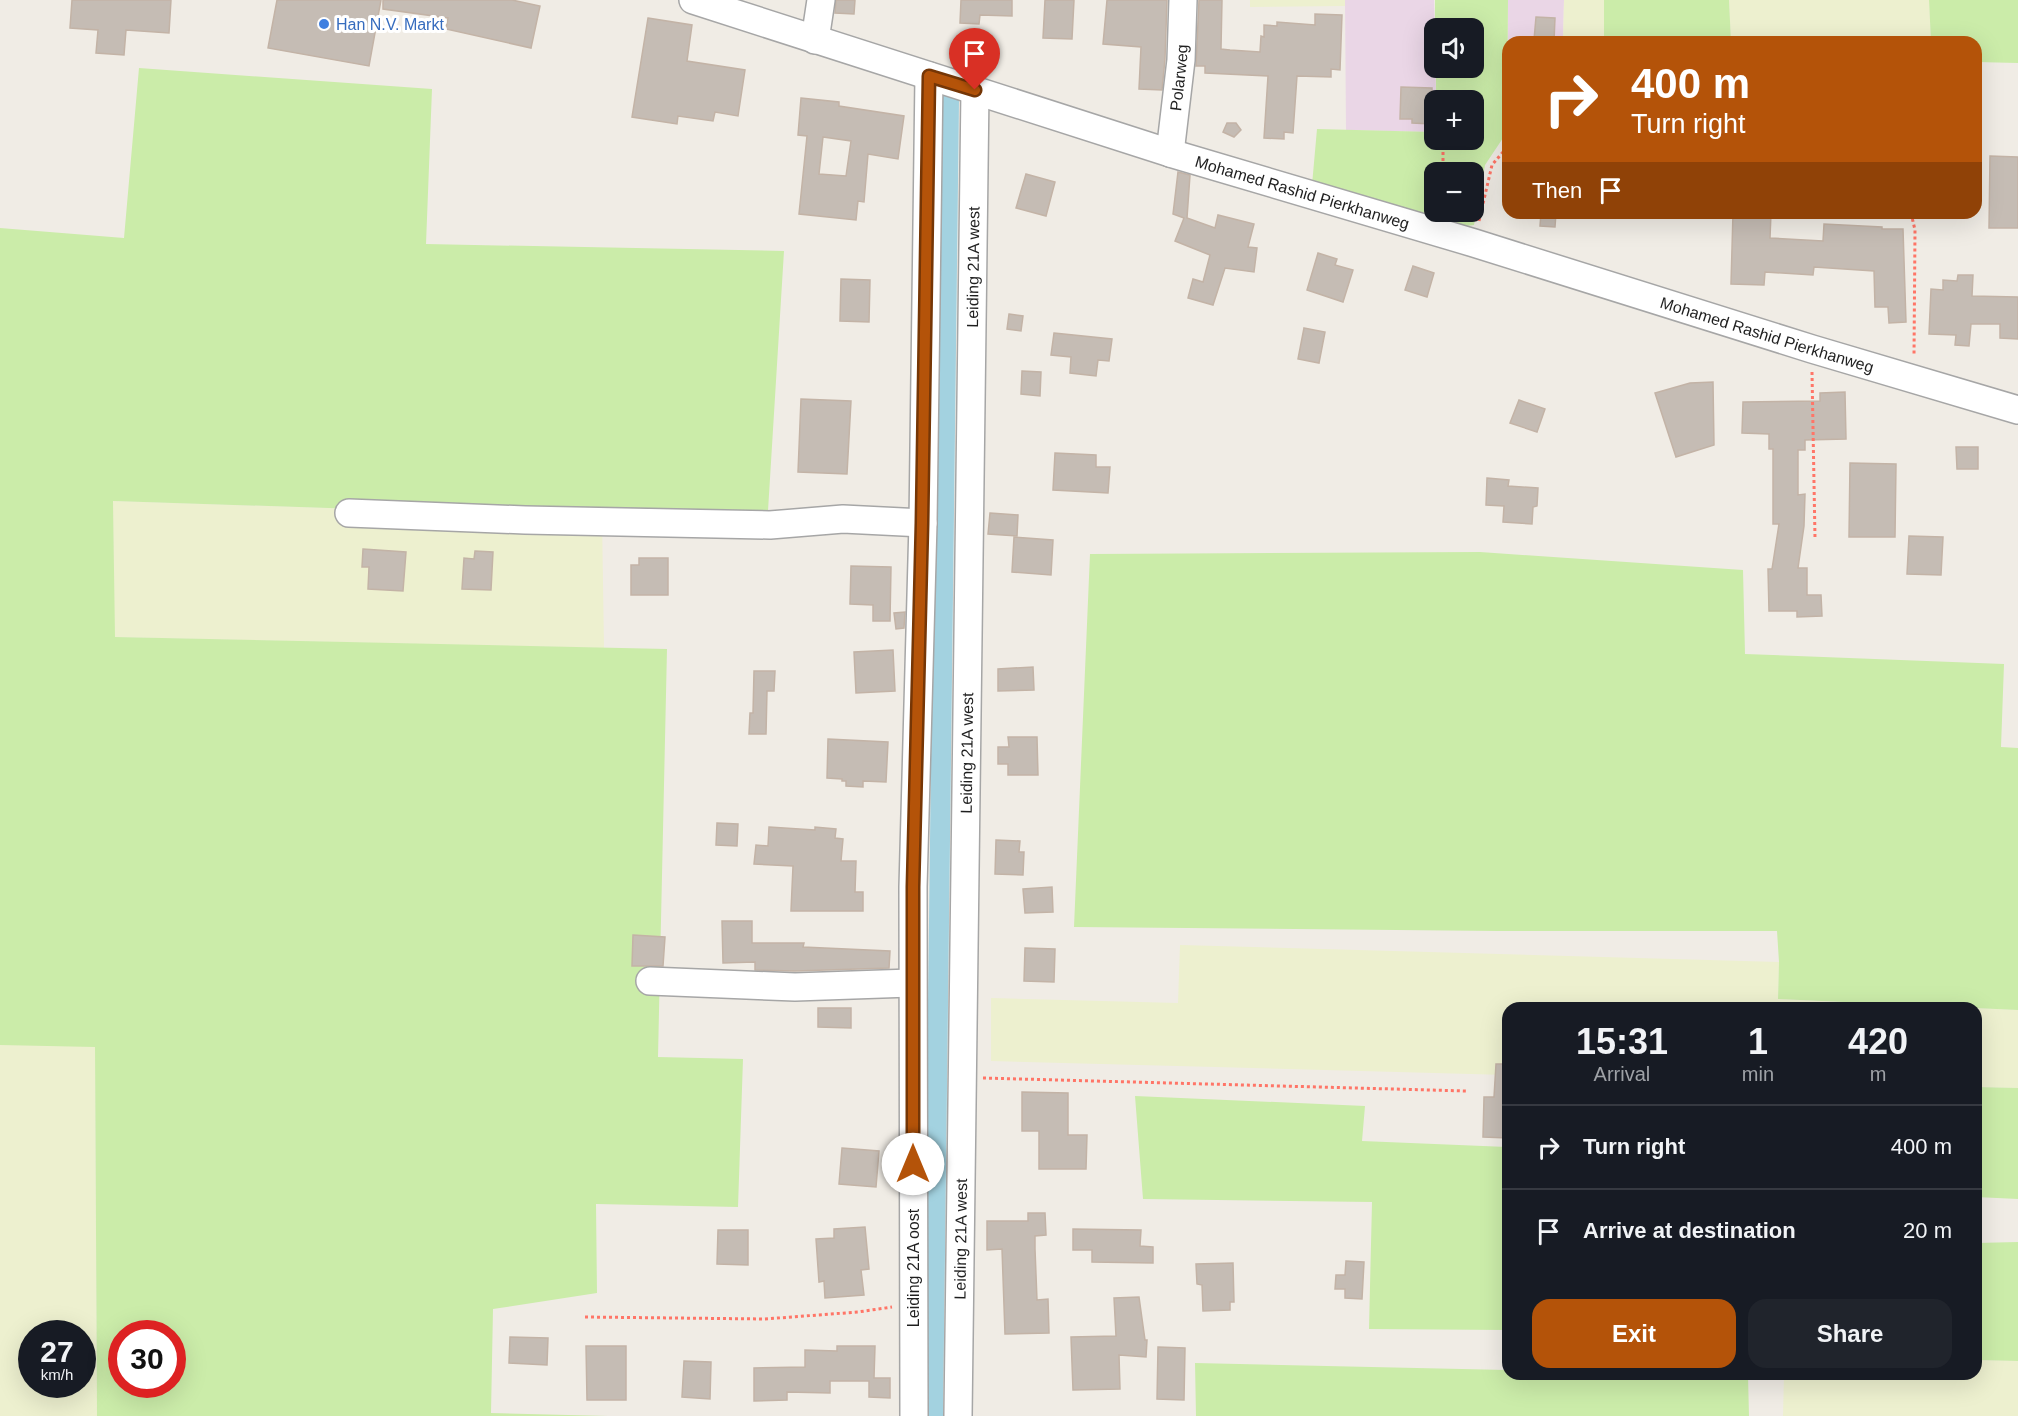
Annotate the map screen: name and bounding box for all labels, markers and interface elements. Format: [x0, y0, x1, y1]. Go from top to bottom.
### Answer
place label: Han N.V. Markt [336, 16, 444, 33]
marker: Han N.V. Markt [317, 17, 331, 31]
map controls [1424, 18, 1484, 222]
button: sound [1424, 18, 1484, 78]
pin [949, 28, 1000, 90]
icon: arrive [958, 37, 991, 70]
street label: Polarweg [1167, 44, 1191, 112]
icon: right [1532, 60, 1610, 138]
text: 400 m [1631, 60, 1750, 107]
button: + [1424, 90, 1484, 150]
text: Turn right [1631, 109, 1746, 139]
street label: Mohamed Rashid Pierkhanweg [1193, 153, 1411, 232]
button: − [1424, 162, 1484, 222]
icon: arrive [1594, 174, 1627, 207]
text: Then [1532, 178, 1582, 203]
street label: Leiding 21A west [964, 206, 983, 328]
street label: Mohamed Rashid Pierkhanweg [1658, 294, 1876, 376]
street label: Leiding 21A west [958, 692, 976, 814]
text: 15:31 [1576, 1021, 1668, 1062]
text: 1 [1748, 1021, 1768, 1062]
text: 420 [1848, 1021, 1908, 1062]
text: Arrival [1594, 1063, 1650, 1085]
text: min [1742, 1063, 1774, 1085]
text: m [1870, 1063, 1886, 1085]
icon: right [1532, 1131, 1565, 1164]
position arrow [881, 1132, 945, 1196]
text: Turn right [1583, 1134, 1685, 1159]
text: 400 m [1891, 1134, 1952, 1159]
street label: Leiding 21A west [951, 1178, 970, 1300]
street label: Leiding 21A oost [905, 1208, 922, 1327]
icon: arrive [1532, 1215, 1565, 1248]
text: Arrive at destination [1583, 1218, 1796, 1243]
text: 20 m [1903, 1218, 1952, 1243]
button: Exit [1532, 1299, 1736, 1368]
button: Share [1748, 1299, 1952, 1368]
speed limit sign: 30 [108, 1320, 186, 1398]
text: 27 [40, 1335, 74, 1368]
text: km/h [41, 1366, 73, 1383]

